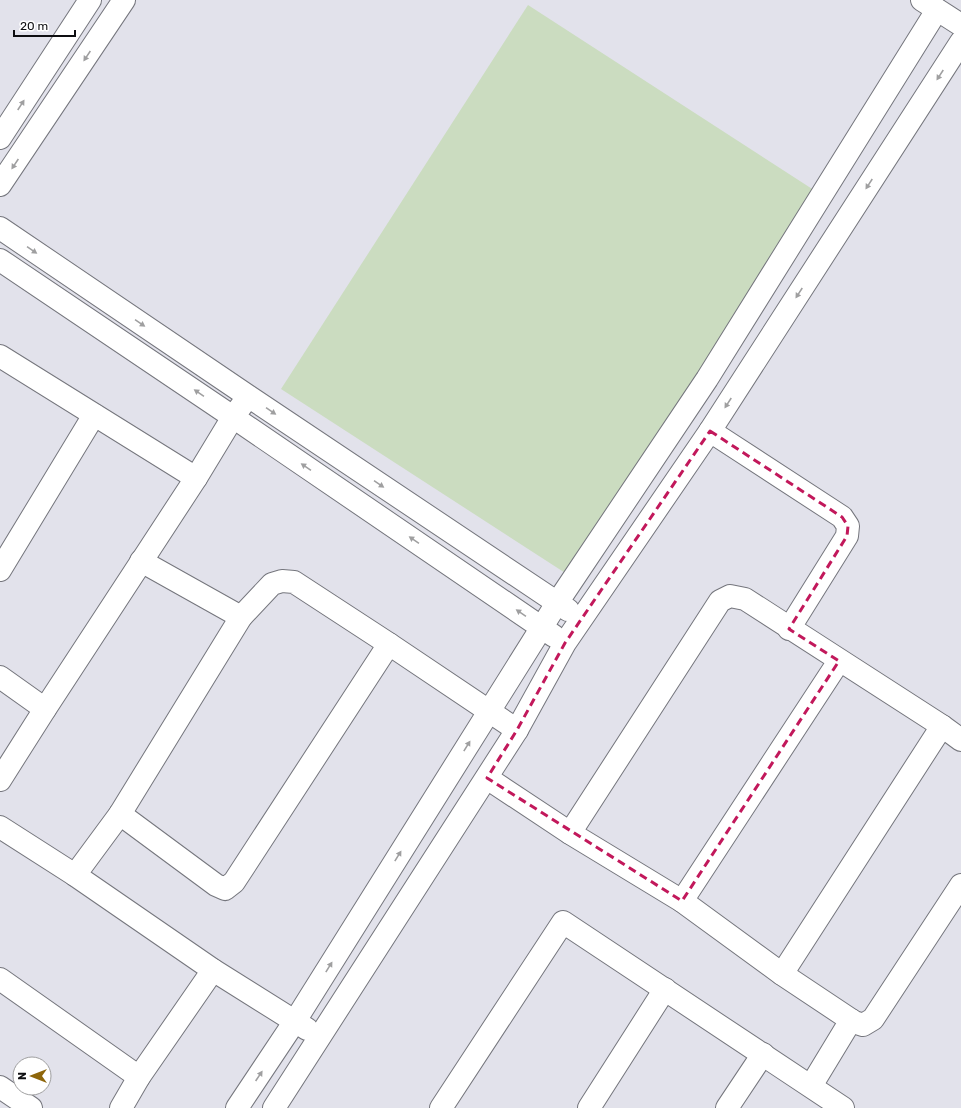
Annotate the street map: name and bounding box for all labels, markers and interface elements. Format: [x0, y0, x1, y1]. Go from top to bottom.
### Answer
scale bar [14, 12, 75, 38]
text: 20 m [20, 19, 48, 33]
one-way arrow [83, 50, 91, 61]
one-way arrow [936, 70, 944, 80]
one-way arrow [17, 100, 25, 110]
one-way arrow [11, 158, 19, 169]
one-way arrow [866, 178, 873, 190]
one-way arrow [27, 246, 37, 254]
one-way arrow [795, 288, 803, 299]
one-way arrow [135, 319, 145, 327]
one-way arrow [193, 390, 204, 397]
one-way arrow [725, 397, 732, 409]
one-way arrow [266, 407, 276, 415]
one-way arrow [300, 463, 312, 470]
one-way arrow [373, 480, 385, 487]
one-way arrow [408, 536, 419, 544]
one-way arrow [516, 609, 526, 617]
one-way arrow [463, 741, 471, 751]
one-way arrow [394, 851, 402, 861]
one-way arrow [326, 961, 333, 973]
north arrow [12, 1056, 52, 1096]
one-way arrow [255, 1070, 262, 1081]
text: N [16, 1072, 29, 1080]

